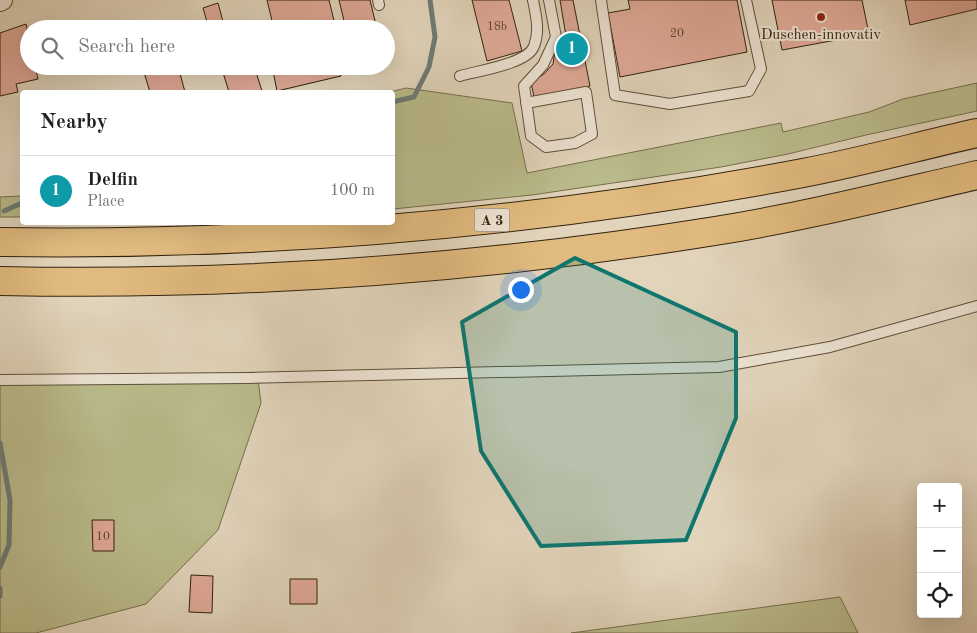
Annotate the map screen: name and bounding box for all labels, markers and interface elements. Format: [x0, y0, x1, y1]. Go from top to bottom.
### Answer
marker: Duschen-innovativ [815, 11, 827, 23]
search box [20, 20, 395, 75]
house number: 18b [487, 21, 507, 33]
house number: 20 [670, 28, 684, 40]
place label: Duschen-innovativ [761, 28, 881, 43]
pin: 1 [556, 30, 588, 68]
icon: search [38, 34, 66, 62]
text: Search here [78, 38, 175, 57]
text: Nearby [40, 112, 108, 133]
text: Delfin [87, 171, 138, 190]
text: 1 [51, 183, 61, 199]
text: 100 m [330, 183, 375, 199]
text: Place [87, 194, 124, 210]
road number: A 3 [474, 208, 510, 232]
your location [508, 277, 534, 303]
map controls [917, 483, 962, 618]
button: + [917, 483, 962, 528]
button: − [917, 528, 962, 573]
house number: 10 [96, 531, 110, 543]
button: locate [917, 573, 962, 618]

